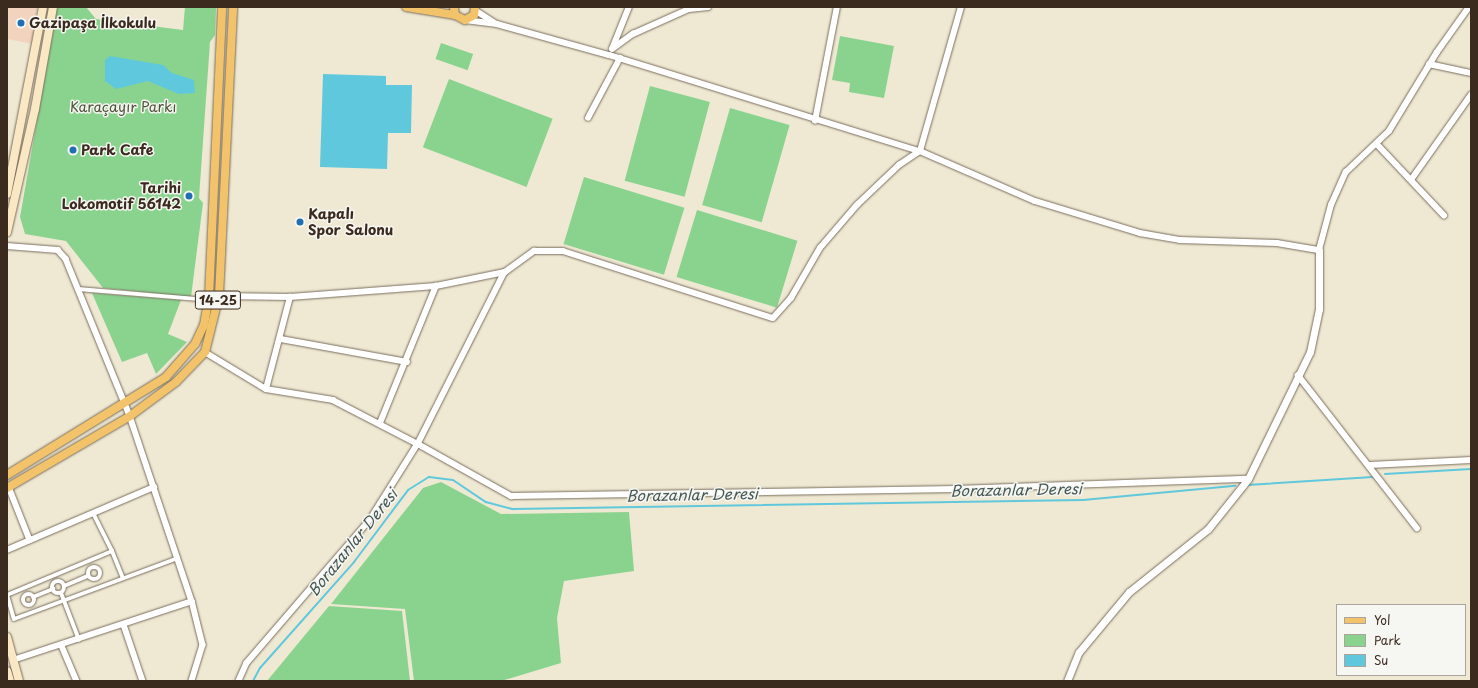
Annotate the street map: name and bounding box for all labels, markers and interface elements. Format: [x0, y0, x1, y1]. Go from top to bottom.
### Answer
place label: Gazipaşa İlkokulu [29, 15, 157, 31]
marker: Gazipaşa İlkokulu [16, 18, 26, 28]
park label: Karaçayır Parkı [70, 99, 176, 115]
place label: Park Cafe [81, 142, 153, 158]
marker: Park Cafe [68, 145, 78, 155]
place label: Tarihi Lokomotif 56142 [61, 180, 181, 212]
marker: Tarihi Lokomotif 56142 [184, 191, 194, 201]
place label: Kapalı Spor Salonu [308, 206, 394, 238]
marker: Kapalı Spor Salonu [295, 217, 305, 227]
road number: 14-25 [194, 289, 242, 311]
water label: Borazanlar Deresi [950, 479, 1082, 499]
water label: Borazanlar Deresi [626, 484, 758, 504]
water label: Borazanlar Deresi [303, 485, 401, 599]
legend [1336, 604, 1466, 676]
text: Yol [1374, 611, 1390, 629]
text: Park [1374, 631, 1401, 649]
text: Su [1374, 651, 1388, 669]

